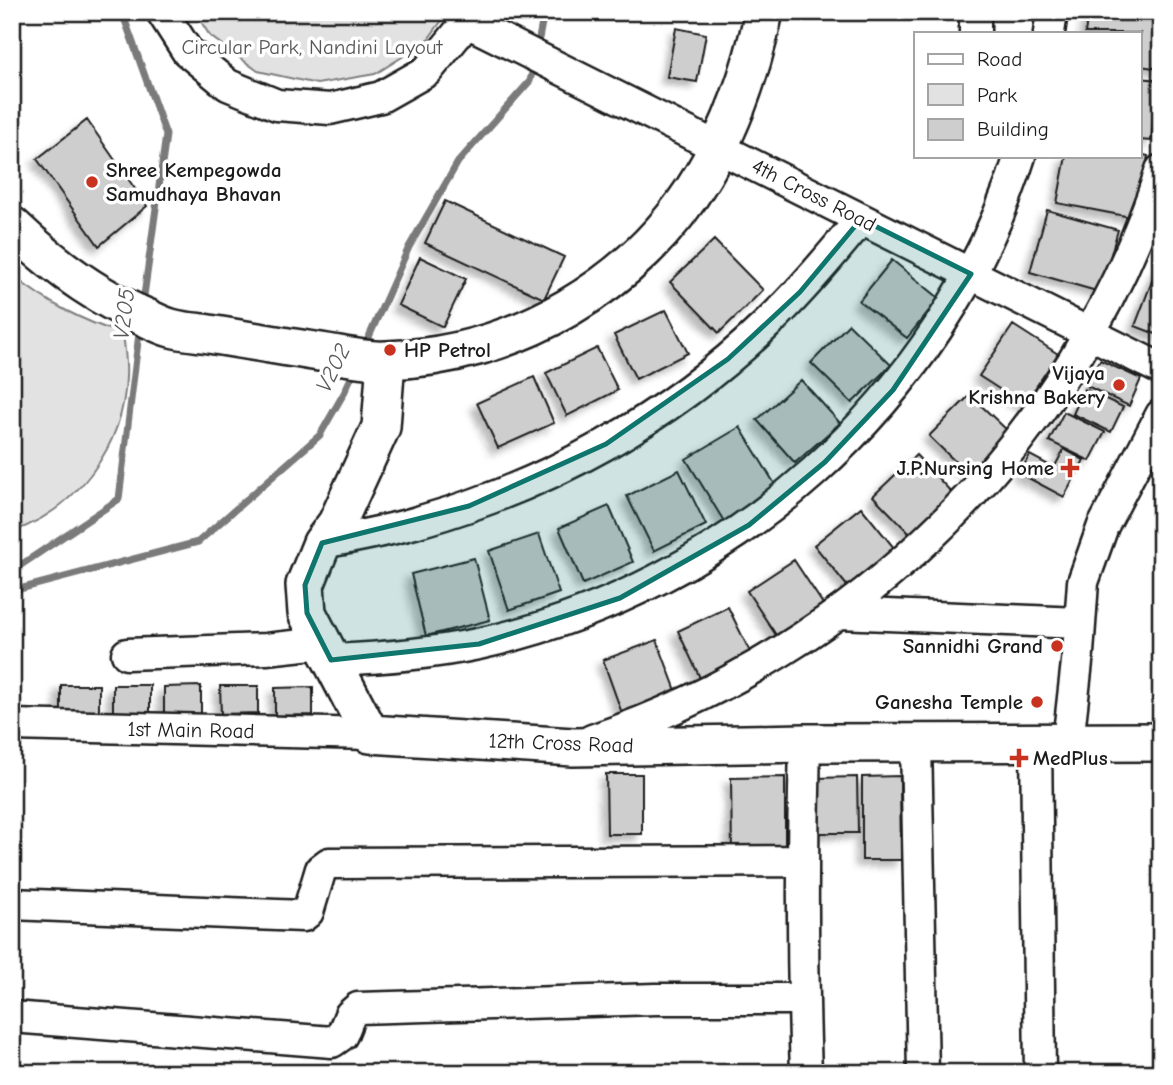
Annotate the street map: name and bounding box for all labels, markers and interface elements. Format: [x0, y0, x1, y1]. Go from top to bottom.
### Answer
legend [914, 32, 1142, 158]
park label: Circular Park, Nandini Layout [181, 35, 444, 59]
text: Road [977, 47, 1022, 71]
text: Park [977, 83, 1017, 107]
text: Building [977, 117, 1049, 141]
street label: 4th Cross Road [748, 153, 880, 237]
place label: Shree Kempegowda Samudhaya Bhavan [106, 158, 282, 206]
marker: Shree Kempegowda Samudhaya Bhavan [84, 174, 100, 190]
water label: V205 [107, 287, 141, 341]
place label: HP Petrol [404, 338, 491, 362]
water label: V202 [310, 339, 356, 397]
marker: HP Petrol [382, 342, 398, 358]
place label: Vijaya Krishna Bakery [968, 361, 1105, 409]
marker: Vijaya Krishna Bakery [1111, 377, 1127, 393]
place label: J.P.Nursing Home [896, 456, 1054, 480]
marker: J.P.Nursing Home [1060, 458, 1080, 478]
place label: Sannidhi Grand [903, 634, 1043, 658]
marker: Sannidhi Grand [1049, 638, 1065, 654]
place label: Ganesha Temple [875, 690, 1023, 714]
marker: Ganesha Temple [1029, 694, 1045, 710]
street label: 1st Main Road [127, 717, 255, 743]
street label: 12th Cross Road [488, 728, 634, 758]
place label: MedPlus [1033, 746, 1108, 770]
marker: MedPlus [1011, 750, 1027, 766]

